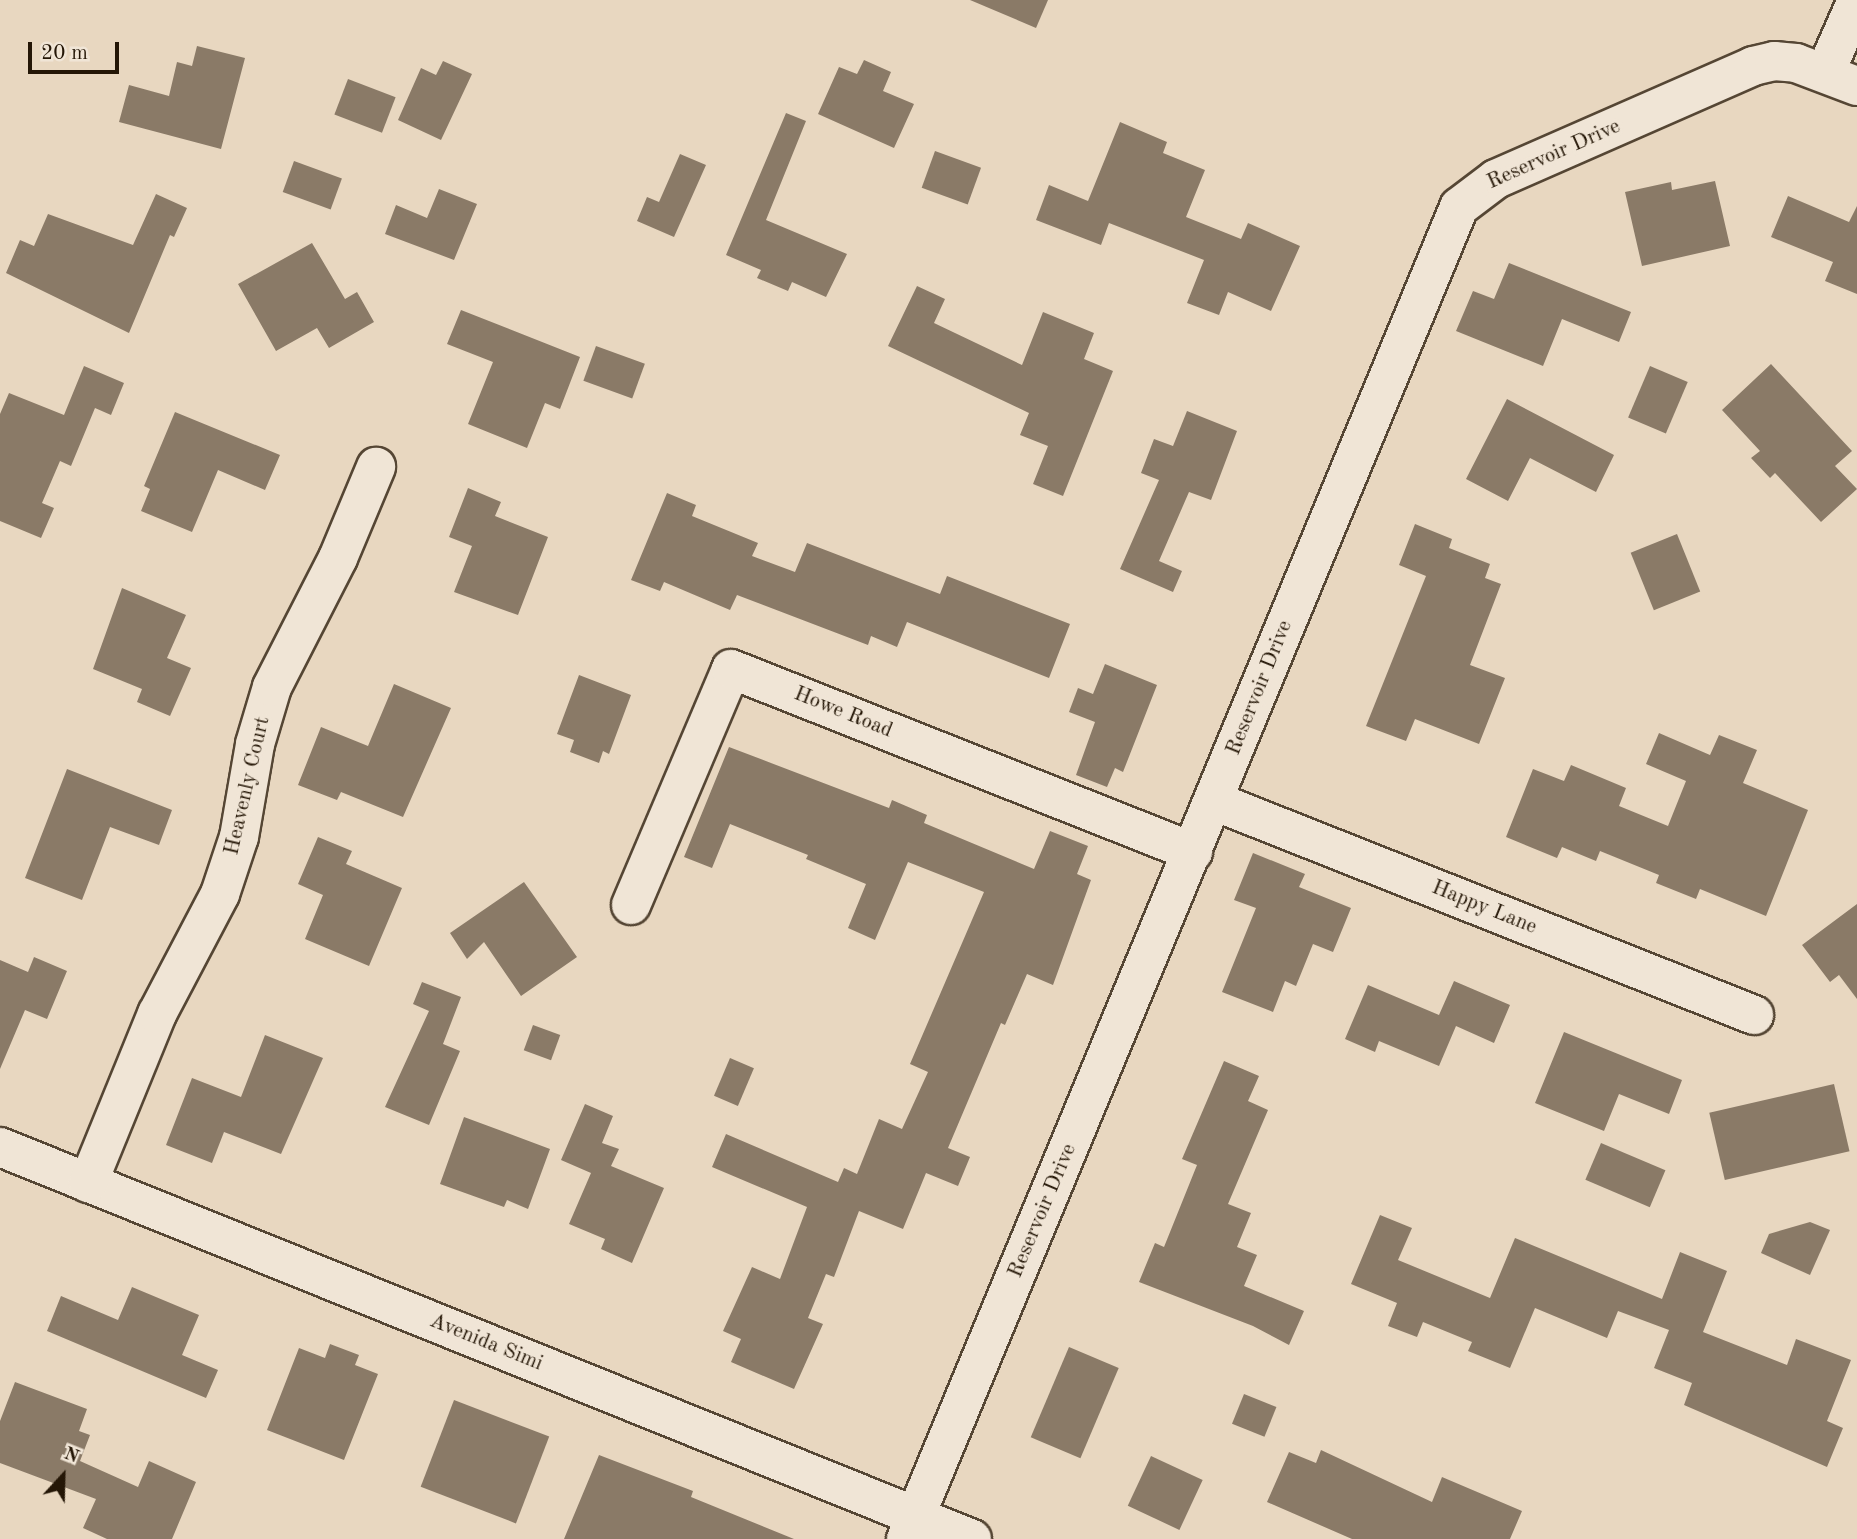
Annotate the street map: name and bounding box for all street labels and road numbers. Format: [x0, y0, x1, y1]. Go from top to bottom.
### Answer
street label: Reservoir Drive [1483, 114, 1625, 196]
street label: Reservoir Drive [1221, 617, 1299, 759]
street label: Howe Road [790, 682, 896, 744]
street label: Heavenly Court [220, 714, 276, 858]
street label: Happy Lane [1428, 876, 1540, 940]
street label: Reservoir Drive [1003, 1140, 1083, 1282]
street label: Avenida Simi [426, 1309, 546, 1377]

